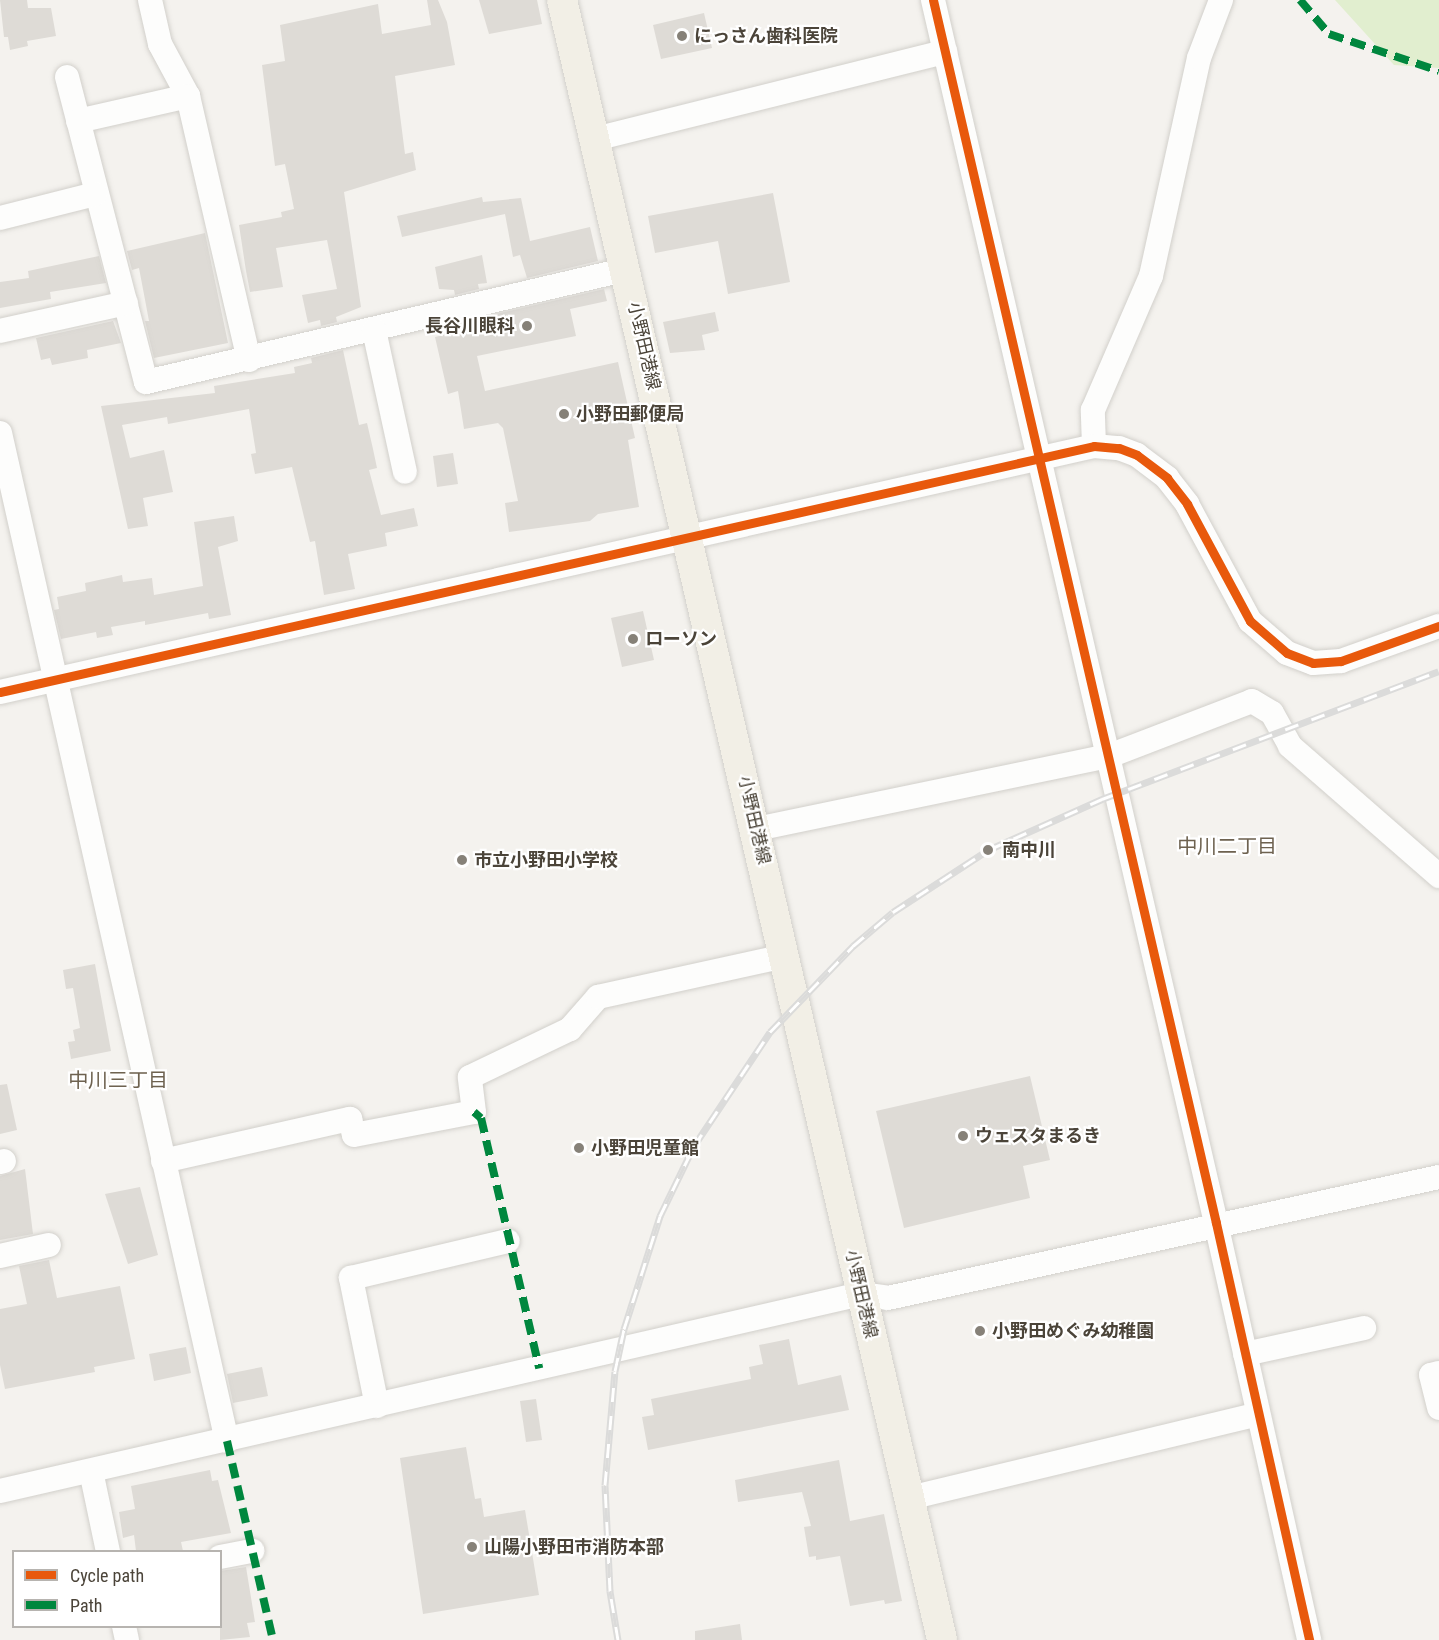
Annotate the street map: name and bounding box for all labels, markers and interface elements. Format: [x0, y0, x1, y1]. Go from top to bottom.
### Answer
place label: にっさん歯科医院 [694, 25, 838, 47]
marker: にっさん歯科医院 [675, 29, 689, 43]
street label: 小野田港線 [623, 300, 665, 392]
place label: 長谷川眼科 [425, 315, 515, 337]
marker: 長谷川眼科 [520, 319, 534, 333]
place label: 小野田郵便局 [576, 403, 684, 425]
marker: 小野田郵便局 [557, 407, 571, 421]
place label: ローソン [645, 628, 717, 650]
marker: ローソン [626, 632, 640, 646]
street label: 小野田港線 [733, 774, 775, 866]
district label: 中川二丁目 [1177, 834, 1277, 858]
place label: 南中川 [1002, 839, 1056, 861]
marker: 南中川 [979, 841, 997, 859]
place label: 市立小野田小学校 [474, 849, 618, 871]
marker: 市立小野田小学校 [455, 853, 469, 867]
district label: 中川三丁目 [68, 1068, 168, 1092]
place label: ウェスタまるき [975, 1125, 1101, 1147]
marker: ウェスタまるき [956, 1129, 970, 1143]
place label: 小野田児童館 [591, 1137, 699, 1159]
marker: 小野田児童館 [572, 1141, 586, 1155]
street label: 小野田港線 [840, 1248, 882, 1340]
place label: 小野田めぐみ幼稚園 [992, 1320, 1154, 1342]
marker: 小野田めぐみ幼稚園 [973, 1324, 987, 1338]
place label: 山陽小野田市消防本部 [484, 1536, 664, 1558]
marker: 山陽小野田市消防本部 [465, 1540, 479, 1554]
legend [12, 1550, 222, 1628]
text: Cycle path [70, 1565, 144, 1586]
text: Path [70, 1595, 103, 1616]

